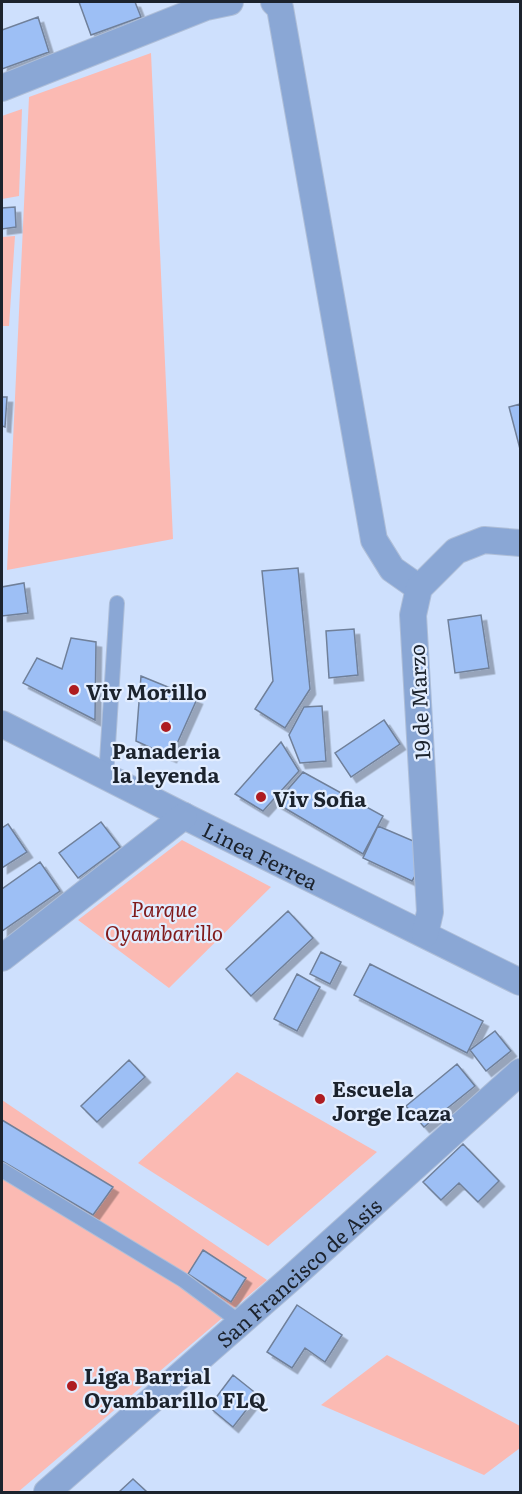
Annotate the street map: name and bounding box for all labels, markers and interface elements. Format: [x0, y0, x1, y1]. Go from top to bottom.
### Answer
street label: 19 de Marzo [399, 643, 437, 761]
place label: Viv Morillo [86, 675, 207, 706]
marker: Viv Morillo [67, 683, 81, 697]
marker: Panaderia la leyenda [159, 720, 173, 734]
place label: Panaderia la leyenda [112, 734, 221, 789]
place label: Viv Sofia [273, 782, 367, 813]
marker: Viv Sofia [254, 790, 268, 804]
street label: Linea Ferrea [198, 812, 325, 896]
park label: Parque Oyambarillo [105, 892, 223, 947]
place label: Escuela Jorge Icaza [332, 1072, 452, 1127]
marker: Escuela Jorge Icaza [313, 1092, 327, 1106]
street label: San Francisco de Asis [208, 1189, 387, 1353]
place label: Liga Barrial Oyambarillo FLQ [84, 1359, 269, 1414]
marker: Liga Barrial Oyambarillo FLQ [65, 1379, 79, 1393]

